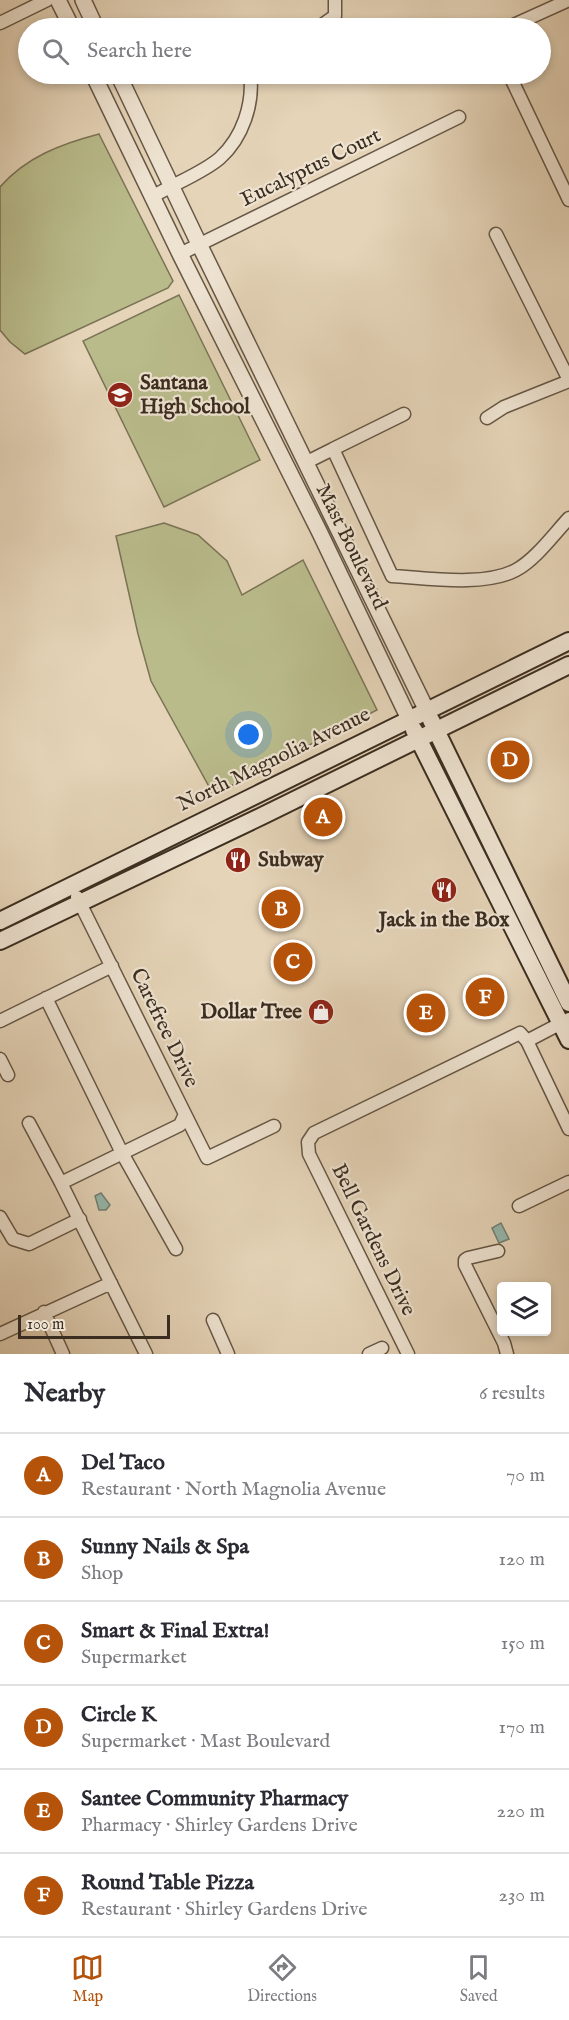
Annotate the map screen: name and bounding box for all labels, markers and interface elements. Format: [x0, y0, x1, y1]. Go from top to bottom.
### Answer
search box [18, 18, 551, 84]
icon: search [39, 35, 72, 68]
text: Search here [87, 37, 192, 65]
street label: Eucalyptus Court [236, 122, 386, 214]
place label: Santana High School [140, 370, 251, 421]
school or university icon: Santana High School [105, 380, 135, 410]
street label: Mast Boulevard [309, 480, 393, 615]
street label: North Magnolia Avenue [173, 702, 375, 818]
your location [234, 720, 263, 749]
pin: D [490, 738, 530, 783]
pin: A [304, 794, 342, 840]
restaurant icon: Subway [223, 845, 253, 875]
place label: Subway [258, 847, 324, 874]
restaurant icon: Jack in the Box [429, 875, 459, 905]
pin: B [262, 886, 300, 932]
place label: Jack in the Box [375, 907, 510, 934]
pin: C [274, 940, 312, 984]
street label: Carefree Drive [123, 964, 205, 1092]
pin: F [466, 974, 504, 1020]
pin: E [406, 990, 446, 1036]
shop icon: Dollar Tree [306, 997, 336, 1027]
place label: Dollar Tree [200, 999, 302, 1026]
street label: Bell Gardens Drive [324, 1159, 422, 1321]
map controls [497, 1282, 551, 1336]
button: layers [497, 1282, 551, 1336]
scale bar [18, 1312, 170, 1340]
text: 100 m [27, 1315, 64, 1335]
text: Nearby [24, 1377, 105, 1410]
text: 6 results [479, 1381, 545, 1406]
text: Del Taco [81, 1449, 165, 1477]
text: A [37, 1463, 50, 1488]
text: 70 m [506, 1463, 545, 1488]
text: Restaurant · North Magnolia Avenue [81, 1477, 386, 1502]
text: Sunny Nails & Spa [81, 1533, 249, 1561]
text: B [37, 1547, 50, 1572]
text: 120 m [499, 1547, 545, 1572]
text: Shop [81, 1561, 123, 1586]
text: Smart & Final Extra! [81, 1617, 270, 1645]
text: C [36, 1631, 51, 1656]
text: 150 m [501, 1631, 545, 1656]
text: Supermarket [81, 1645, 187, 1670]
text: Circle K [81, 1701, 157, 1729]
text: D [35, 1715, 52, 1740]
text: 170 m [499, 1715, 545, 1740]
text: Supermarket · Mast Boulevard [81, 1729, 330, 1754]
text: Santee Community Pharmacy [81, 1785, 348, 1813]
text: E [37, 1799, 50, 1824]
text: 220 m [497, 1799, 545, 1824]
text: Pharmacy · Shirley Gardens Drive [81, 1813, 358, 1838]
text: Round Table Pizza [81, 1869, 254, 1897]
text: F [37, 1883, 50, 1908]
text: 230 m [499, 1883, 545, 1908]
text: Restaurant · Shirley Gardens Drive [81, 1897, 368, 1922]
tab: Map [71, 1951, 104, 2007]
tab: Directions [247, 1951, 317, 2007]
tab: Saved [460, 1951, 498, 2007]

